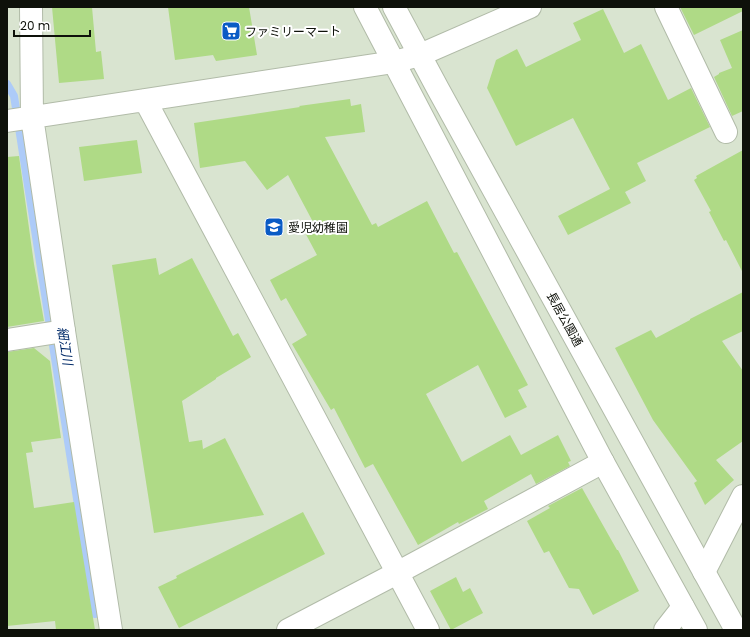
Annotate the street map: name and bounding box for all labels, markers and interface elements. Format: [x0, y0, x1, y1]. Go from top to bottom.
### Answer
scale bar [14, 12, 90, 38]
text: 20 m [20, 17, 50, 34]
supermarket icon: ファミリーマート [220, 20, 242, 42]
place label: ファミリーマート [245, 23, 341, 40]
school or university icon: 愛児幼稚園 [263, 216, 285, 238]
place label: 愛児幼稚園 [288, 219, 348, 236]
street label: 長居公園通 [543, 289, 587, 349]
water label: 細江川 [53, 325, 78, 369]

